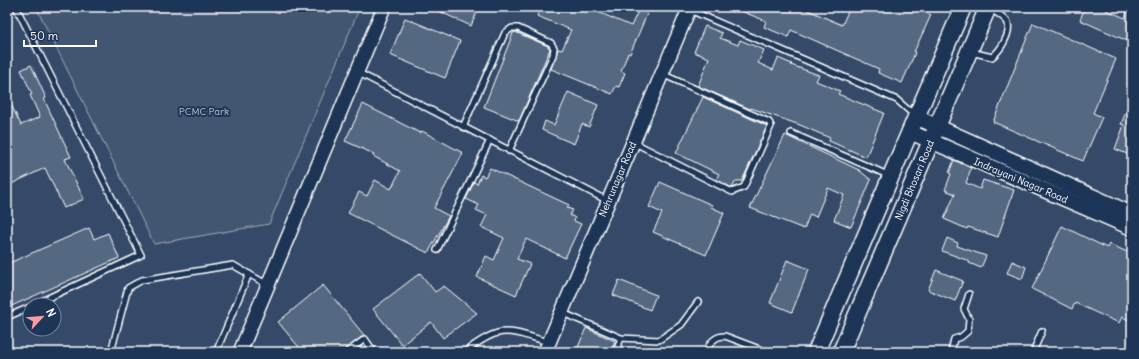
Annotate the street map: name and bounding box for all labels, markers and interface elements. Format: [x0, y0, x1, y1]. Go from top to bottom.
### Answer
scale bar [24, 22, 96, 48]
text: 50 m [30, 28, 59, 43]
park label: PCMC Park [179, 105, 229, 118]
street label: Nigdi Bhosari Road [892, 138, 937, 222]
street label: Nehrunagar Road [596, 139, 639, 219]
street label: Indrayani Nagar Road [972, 155, 1070, 206]
north arrow [22, 297, 62, 337]
text: N [43, 306, 59, 319]

